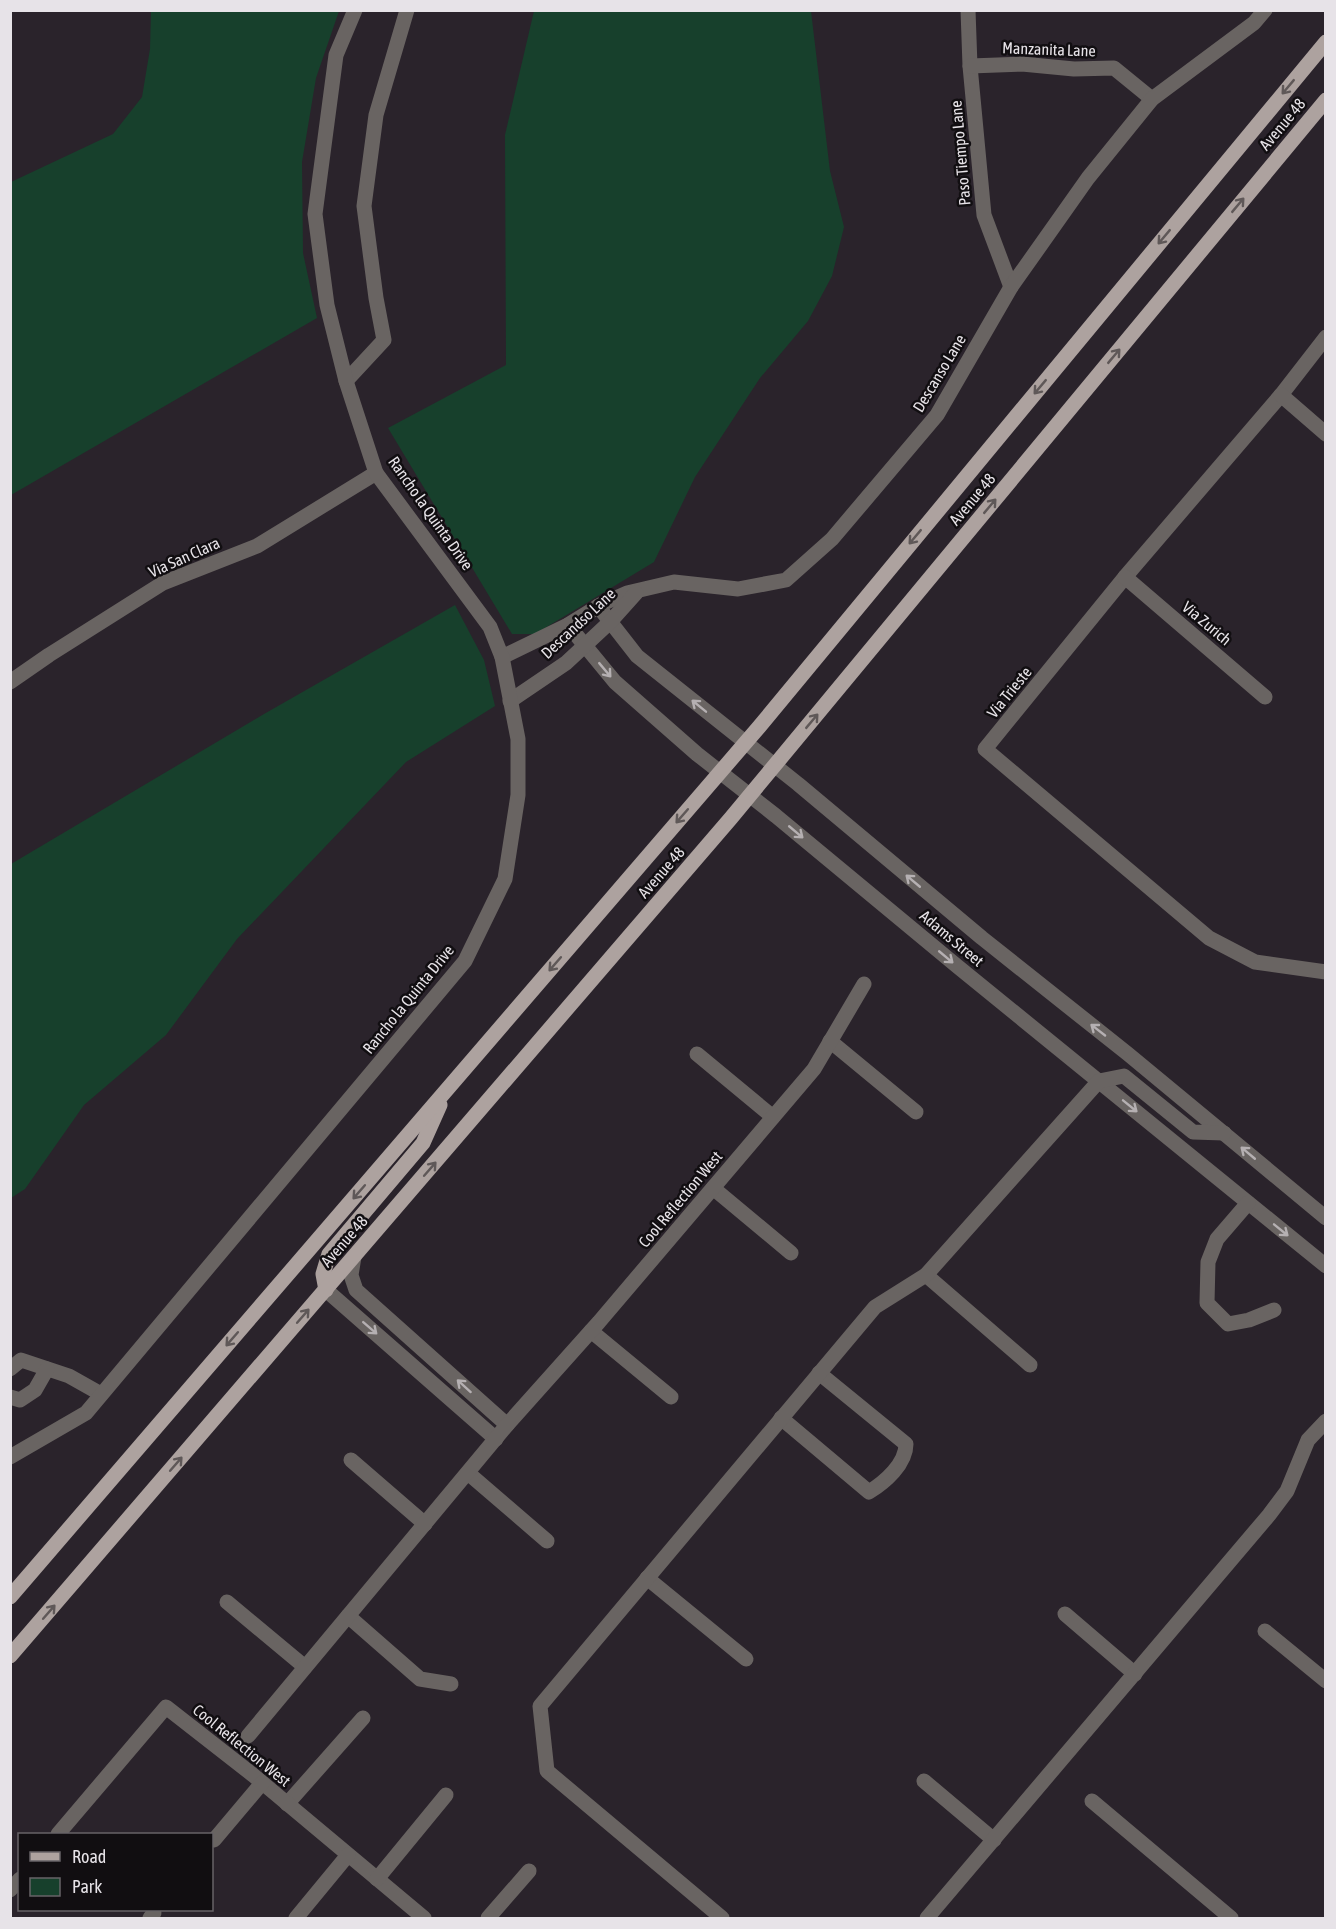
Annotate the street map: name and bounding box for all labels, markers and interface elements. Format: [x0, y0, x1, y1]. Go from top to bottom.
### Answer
street label: Manzanita Lane [1002, 38, 1096, 60]
one-way arrow [1282, 79, 1295, 95]
street label: Avenue 48 [1255, 95, 1309, 153]
street label: Paso Tiempo Lane [946, 100, 975, 206]
one-way arrow [1231, 198, 1244, 214]
one-way arrow [1157, 229, 1171, 244]
street label: Descanso Lane [909, 331, 969, 415]
one-way arrow [1107, 349, 1121, 364]
one-way arrow [1033, 379, 1046, 395]
street label: Rancho la Quinta Drive [385, 453, 477, 573]
street label: Avenue 48 [945, 470, 999, 528]
one-way arrow [983, 498, 996, 514]
one-way arrow [909, 529, 922, 545]
street label: Via San Clara [146, 533, 222, 581]
street label: Descandso Lane [537, 584, 619, 662]
street label: Via Zurich [1179, 597, 1235, 649]
one-way arrow [598, 662, 612, 677]
street label: Via Trieste [983, 663, 1035, 721]
one-way arrow [691, 700, 707, 713]
one-way arrow [805, 714, 819, 729]
one-way arrow [675, 808, 689, 823]
one-way arrow [788, 826, 804, 839]
street label: Avenue 48 [634, 843, 688, 901]
one-way arrow [905, 874, 921, 887]
street label: Adams Street [917, 906, 988, 970]
street label: Rancho la Quinta Drive [359, 941, 457, 1057]
one-way arrow [937, 950, 953, 963]
one-way arrow [548, 956, 562, 971]
one-way arrow [1090, 1023, 1106, 1036]
one-way arrow [1121, 1100, 1137, 1113]
street label: Cool Reflection West [635, 1147, 726, 1251]
one-way arrow [1240, 1147, 1256, 1160]
one-way arrow [423, 1161, 437, 1176]
one-way arrow [353, 1184, 366, 1200]
street label: Avenue 48 [317, 1212, 371, 1270]
one-way arrow [1273, 1223, 1289, 1236]
one-way arrow [296, 1309, 310, 1324]
one-way arrow [362, 1321, 377, 1335]
one-way arrow [225, 1331, 239, 1346]
one-way arrow [456, 1379, 471, 1393]
one-way arrow [169, 1457, 183, 1472]
one-way arrow [42, 1605, 56, 1620]
street label: Cool Reflection West [190, 1700, 295, 1790]
legend [18, 1833, 213, 1911]
text: Road [72, 1846, 106, 1867]
text: Park [72, 1876, 102, 1897]

